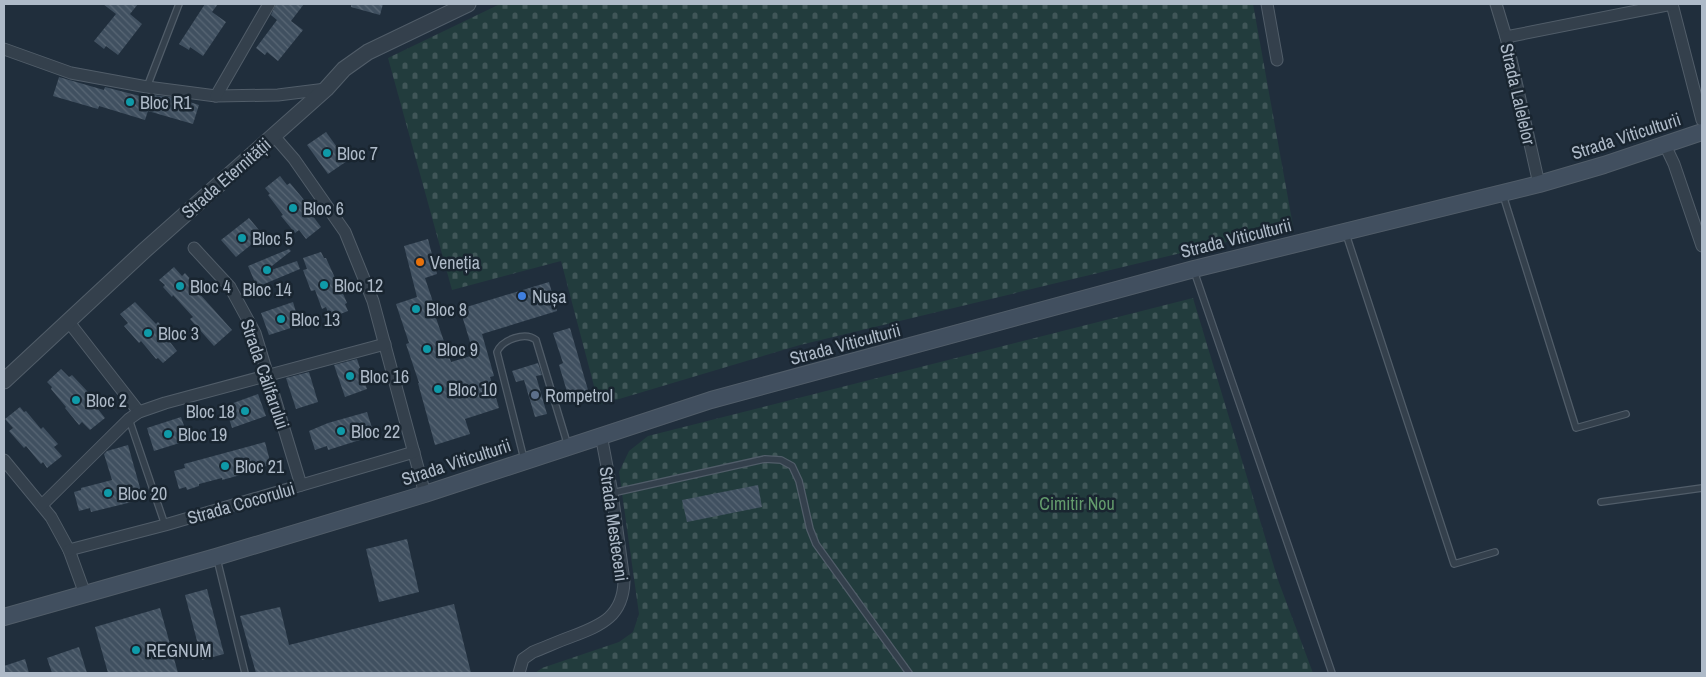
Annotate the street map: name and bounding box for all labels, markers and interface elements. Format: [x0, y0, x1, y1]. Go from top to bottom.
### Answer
street label: Strada Lalelelor [1494, 41, 1542, 147]
place label: Bloc R1 [140, 90, 192, 115]
marker: Bloc R1 [124, 96, 136, 108]
street label: Strada Viticulturii [1568, 107, 1684, 165]
street label: Strada Eternității [176, 132, 276, 224]
place label: Bloc 7 [337, 141, 378, 166]
marker: Bloc 7 [321, 147, 333, 159]
place label: Bloc 6 [303, 196, 344, 221]
marker: Bloc 6 [287, 202, 299, 214]
street label: Strada Viticulturii [1178, 212, 1294, 264]
place label: Bloc 5 [252, 226, 293, 251]
marker: Bloc 5 [236, 232, 248, 244]
place label: Veneția [430, 250, 480, 275]
marker: Veneția [414, 256, 426, 268]
marker: Bloc 14 [261, 264, 273, 276]
place label: Bloc 12 [334, 273, 383, 298]
place label: Bloc 4 [190, 274, 231, 299]
place label: Bloc 14 [242, 277, 292, 302]
marker: Bloc 12 [318, 279, 330, 291]
marker: Bloc 4 [174, 280, 186, 292]
place label: Nușa [532, 284, 566, 309]
marker: Nușa [516, 290, 528, 302]
place label: Bloc 8 [426, 297, 467, 322]
marker: Bloc 8 [410, 303, 422, 315]
place label: Bloc 13 [291, 307, 340, 332]
marker: Bloc 13 [275, 313, 287, 325]
street label: Strada Călifarului [234, 316, 296, 432]
street label: Strada Viticulturii [787, 317, 903, 371]
place label: Bloc 3 [158, 321, 199, 346]
marker: Bloc 3 [142, 327, 154, 339]
place label: Bloc 9 [437, 337, 478, 362]
marker: Bloc 9 [421, 343, 433, 355]
place label: Bloc 16 [360, 364, 409, 389]
marker: Bloc 16 [344, 370, 356, 382]
place label: Bloc 10 [448, 377, 497, 402]
marker: Bloc 10 [432, 383, 444, 395]
place label: Rompetrol [545, 383, 613, 408]
place label: Bloc 2 [86, 388, 127, 413]
marker: Rompetrol [529, 389, 541, 401]
marker: Bloc 2 [70, 394, 82, 406]
place label: Bloc 18 [186, 399, 235, 424]
marker: Bloc 18 [239, 405, 251, 417]
place label: Bloc 22 [351, 419, 400, 444]
place label: Bloc 19 [178, 422, 227, 447]
marker: Bloc 22 [335, 425, 347, 437]
marker: Bloc 19 [162, 428, 174, 440]
street label: Strada Viticulturii [398, 433, 514, 491]
place label: Bloc 21 [235, 454, 285, 479]
marker: Bloc 21 [219, 460, 231, 472]
street label: Strada Mesteceni [594, 465, 634, 583]
street label: Strada Cocorului [184, 476, 298, 530]
place label: Bloc 20 [118, 481, 167, 506]
marker: Bloc 20 [102, 487, 114, 499]
park label: Cimitir Nou [1039, 491, 1115, 516]
place label: REGNUM [146, 638, 212, 663]
marker: REGNUM [130, 644, 142, 656]

